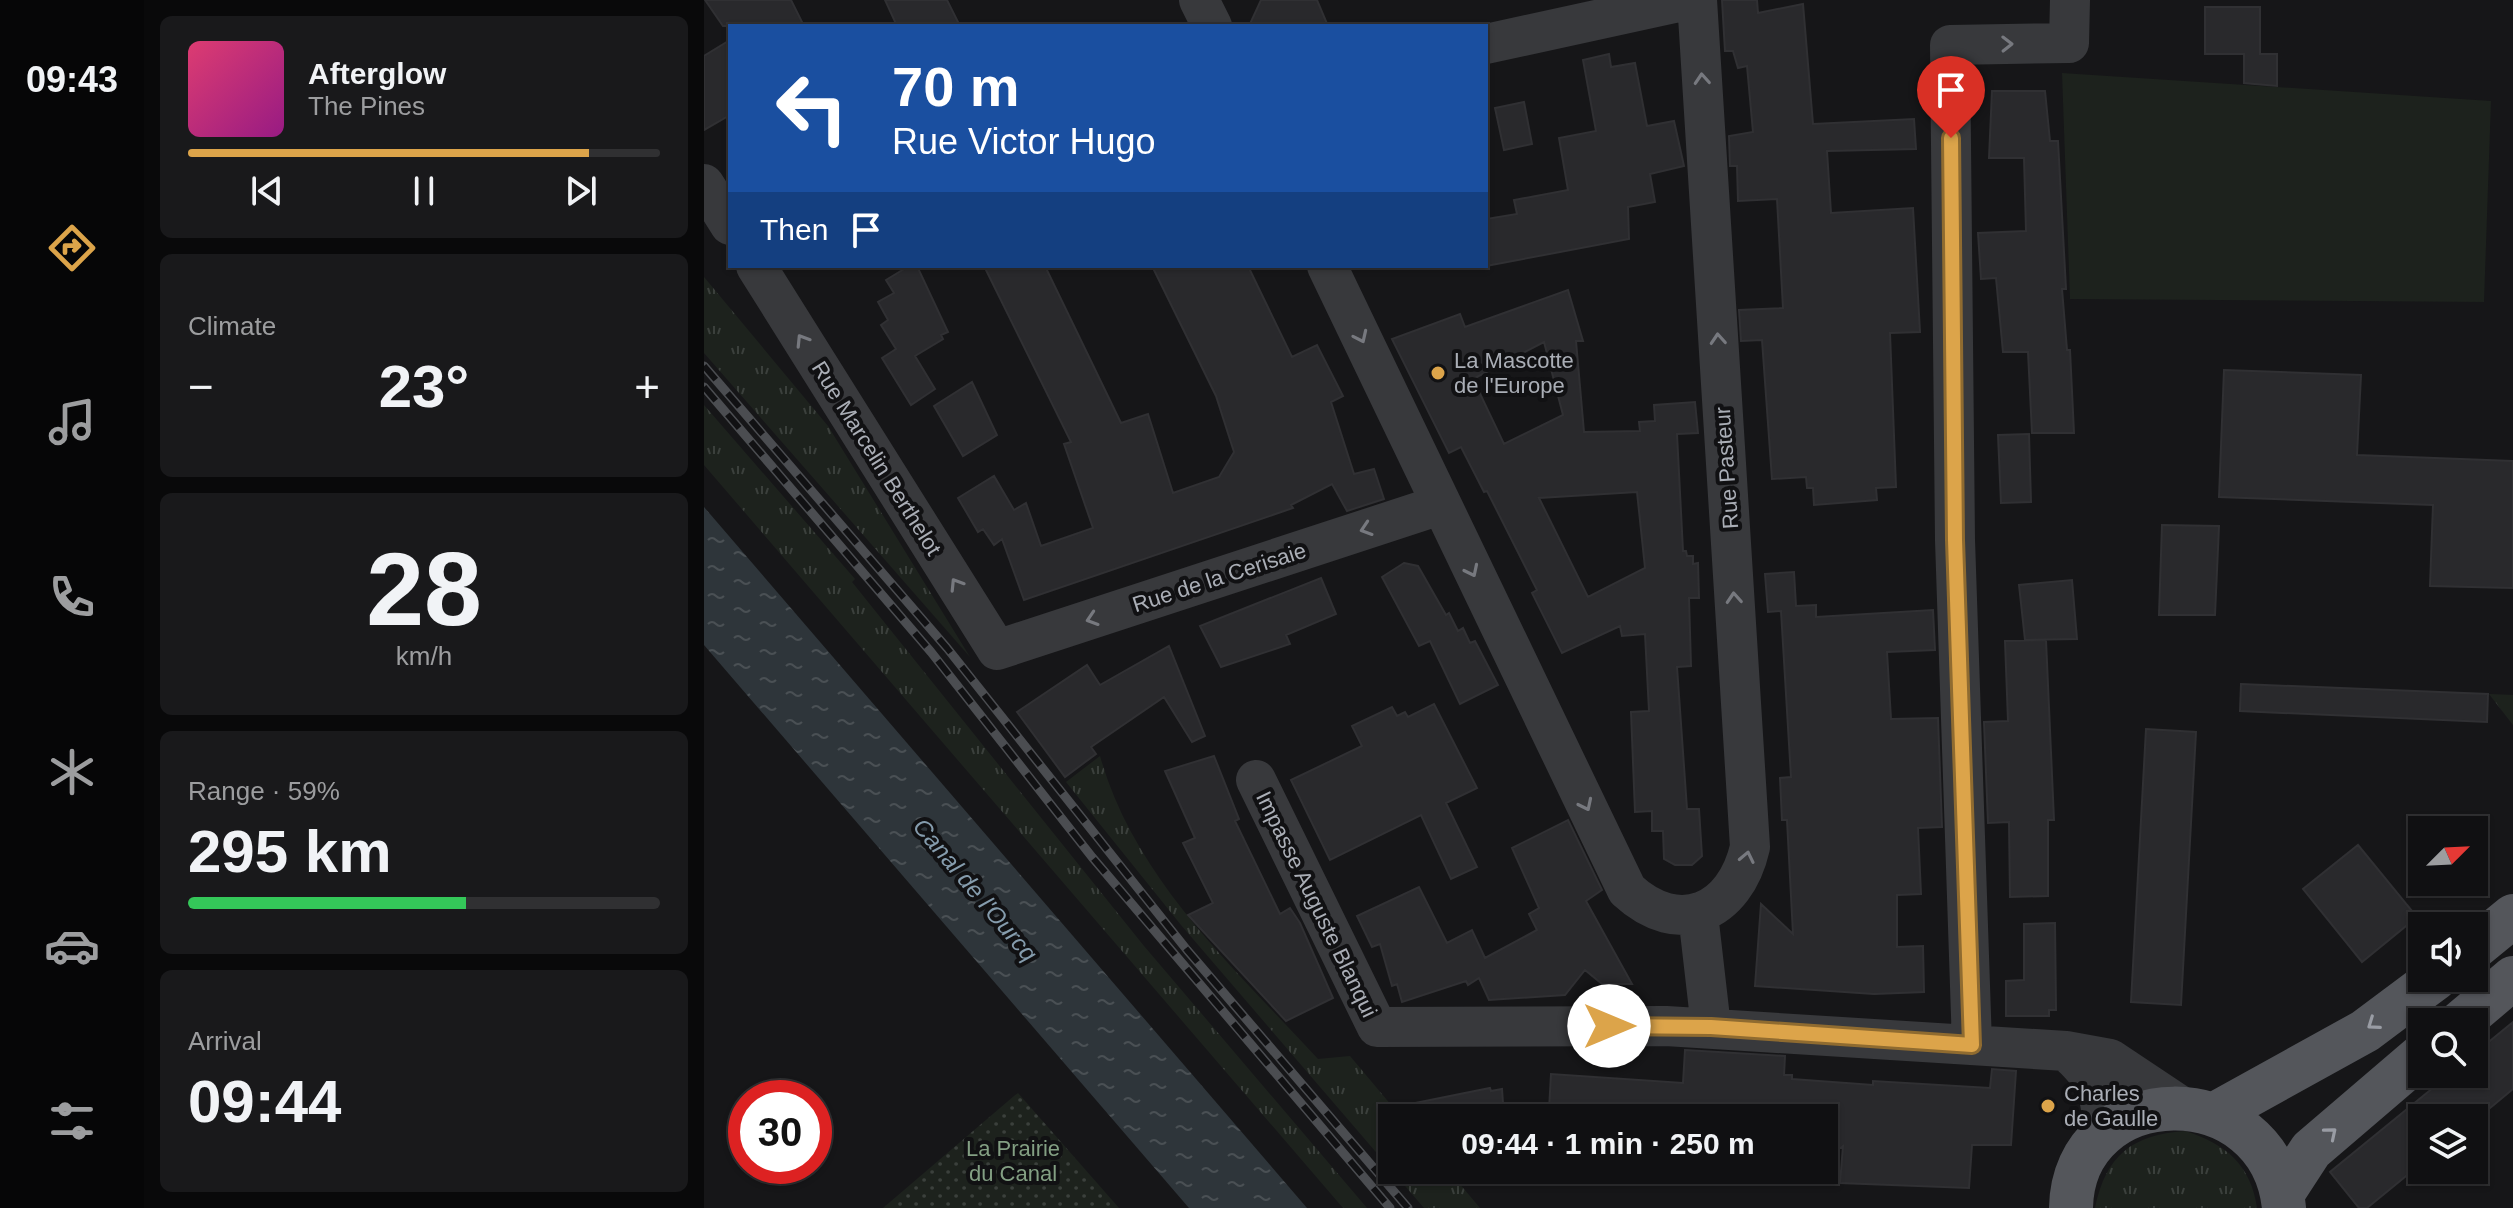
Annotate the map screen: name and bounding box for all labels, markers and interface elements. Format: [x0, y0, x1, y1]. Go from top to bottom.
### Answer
one-way arrow [2001, 35, 2014, 53]
text: 70 m [892, 55, 1020, 118]
icon: left [760, 56, 864, 160]
pin [1917, 56, 1985, 138]
text: Afterglow [308, 57, 446, 90]
text: 09:43 [26, 59, 118, 100]
icon: arrive [1929, 68, 1973, 112]
one-way arrow [1694, 72, 1711, 85]
text: The Pines [308, 91, 425, 121]
text: Rue Victor Hugo [892, 121, 1155, 162]
icon: previous [245, 169, 289, 213]
icon: pause [402, 169, 446, 213]
icon: next [559, 169, 603, 213]
icon: arrive [844, 208, 888, 252]
text: Then [760, 213, 828, 246]
icon: directions [44, 220, 100, 276]
text: Climate [188, 311, 276, 341]
one-way arrow [1351, 328, 1367, 343]
one-way arrow [1710, 332, 1727, 345]
one-way arrow [797, 334, 812, 349]
place label: La Mascotte de l'Europe [1454, 348, 1574, 398]
text: 23° [379, 353, 469, 420]
street label: Rue Marcelin Berthelot [807, 357, 946, 560]
text: − [188, 362, 214, 411]
text: + [634, 362, 660, 411]
marker: La Mascotte de l'Europe [1429, 364, 1447, 382]
icon: music [44, 394, 100, 450]
street label: Rue Pasteur [1710, 406, 1743, 530]
one-way arrow [1360, 520, 1374, 536]
text: 28 [366, 531, 482, 647]
street label: Rue de la Cerisaie [1129, 538, 1309, 617]
one-way arrow [1462, 563, 1478, 578]
icon: phone [44, 569, 100, 625]
one-way arrow [950, 578, 965, 592]
one-way arrow [1726, 591, 1743, 604]
one-way arrow [1086, 609, 1100, 625]
text: km/h [396, 641, 452, 671]
icon: climate [44, 744, 100, 800]
text: Range · 59% [188, 776, 340, 806]
street label: Impasse Auguste Blanqui [1251, 787, 1382, 1021]
one-way arrow [1576, 797, 1592, 812]
water label: Canal de l'Ourcq [908, 813, 1043, 967]
north arrow [2408, 816, 2488, 896]
map controls [2408, 816, 2488, 1184]
text: 295 km [188, 818, 392, 885]
one-way arrow [1738, 851, 1755, 865]
button: sound [2408, 912, 2488, 992]
icon: car [44, 918, 100, 974]
position arrow [1567, 984, 1651, 1068]
button: search [2408, 1008, 2488, 1088]
one-way arrow [2368, 1014, 2382, 1029]
text: Arrival [188, 1026, 262, 1056]
text: 09:44 [188, 1068, 341, 1135]
speed limit sign: 30 [728, 1080, 832, 1184]
place label: Charles de Gaulle [2064, 1081, 2158, 1131]
icon: filters [44, 1093, 100, 1149]
marker: Charles de Gaulle [2039, 1097, 2057, 1115]
button: layers [2408, 1104, 2488, 1184]
text: 09:44 · 1 min · 250 m [1461, 1127, 1755, 1160]
one-way arrow [2322, 1128, 2336, 1143]
park label: La Prairie du Canal [966, 1136, 1060, 1186]

